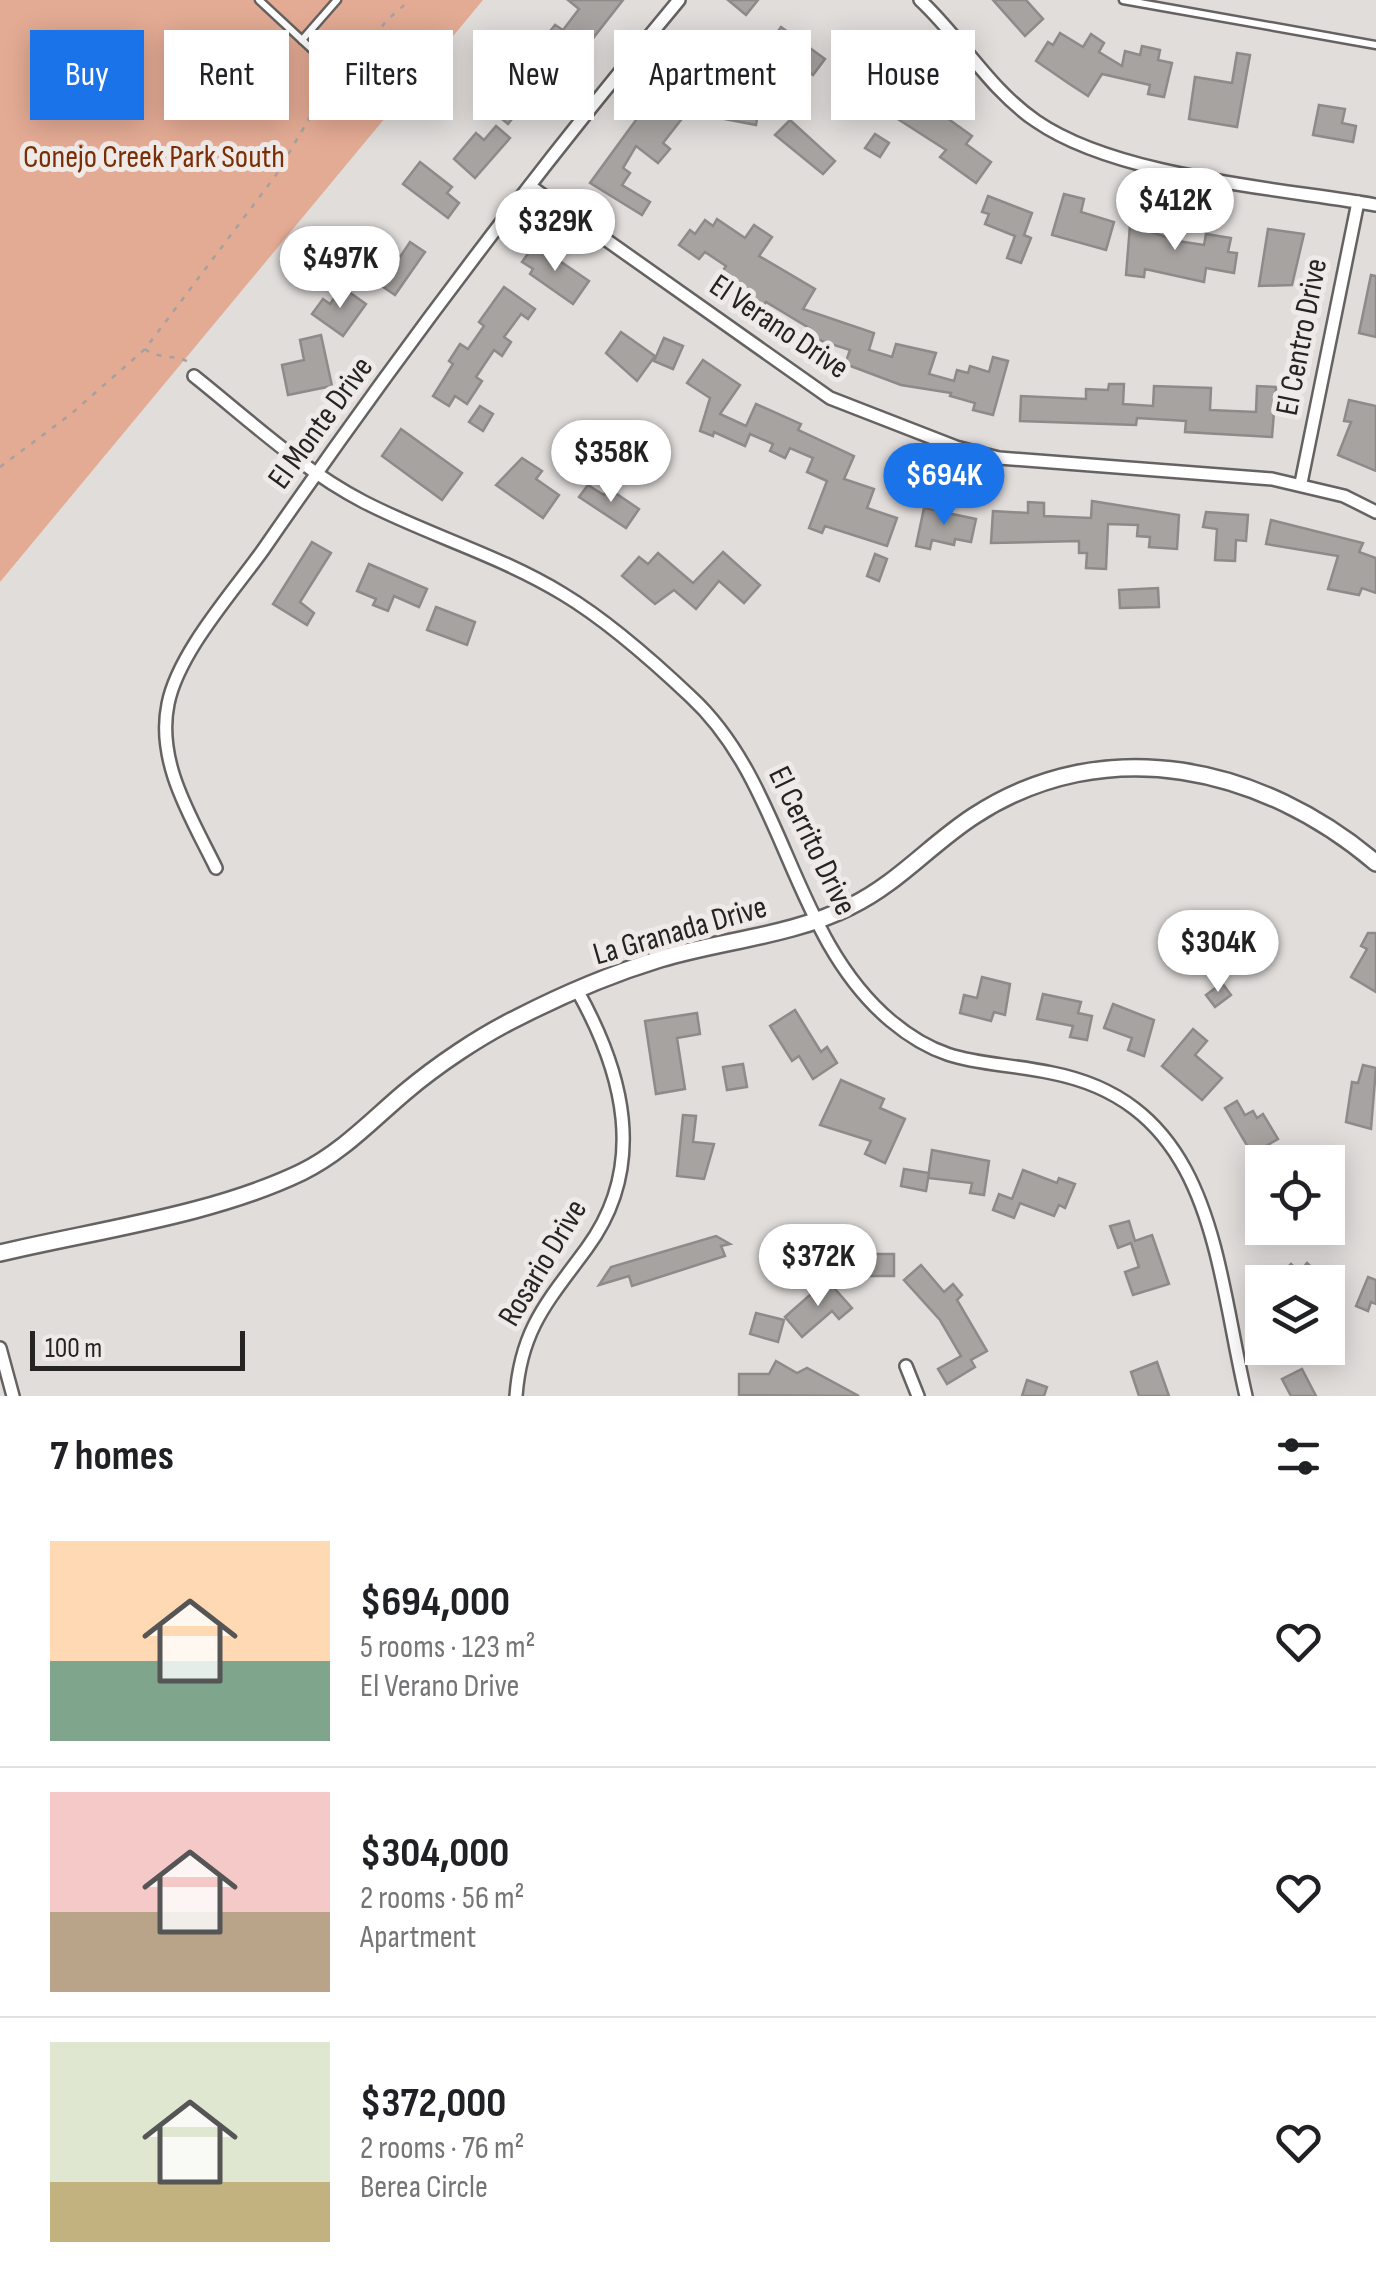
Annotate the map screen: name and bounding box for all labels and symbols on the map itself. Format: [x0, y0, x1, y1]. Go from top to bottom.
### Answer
park label: Conejo Creek Park South [23, 138, 285, 177]
pin: $412K [1105, 168, 1245, 253]
pin: $329K [485, 189, 625, 274]
pin: $497K [270, 226, 410, 311]
street label: El Centro Drive [1268, 255, 1336, 419]
street label: El Verano Drive [702, 266, 856, 388]
street label: El Monte Drive [260, 349, 382, 497]
pin: $358K [541, 420, 681, 505]
pin: $694K [874, 443, 1014, 528]
street label: El Cerrito Drive [759, 760, 865, 922]
street label: La Granada Drive [589, 888, 771, 974]
pin: $304K [1148, 910, 1288, 995]
street label: Rosario Drive [490, 1193, 596, 1333]
pin: $372K [748, 1224, 888, 1309]
scale bar [30, 1326, 245, 1370]

